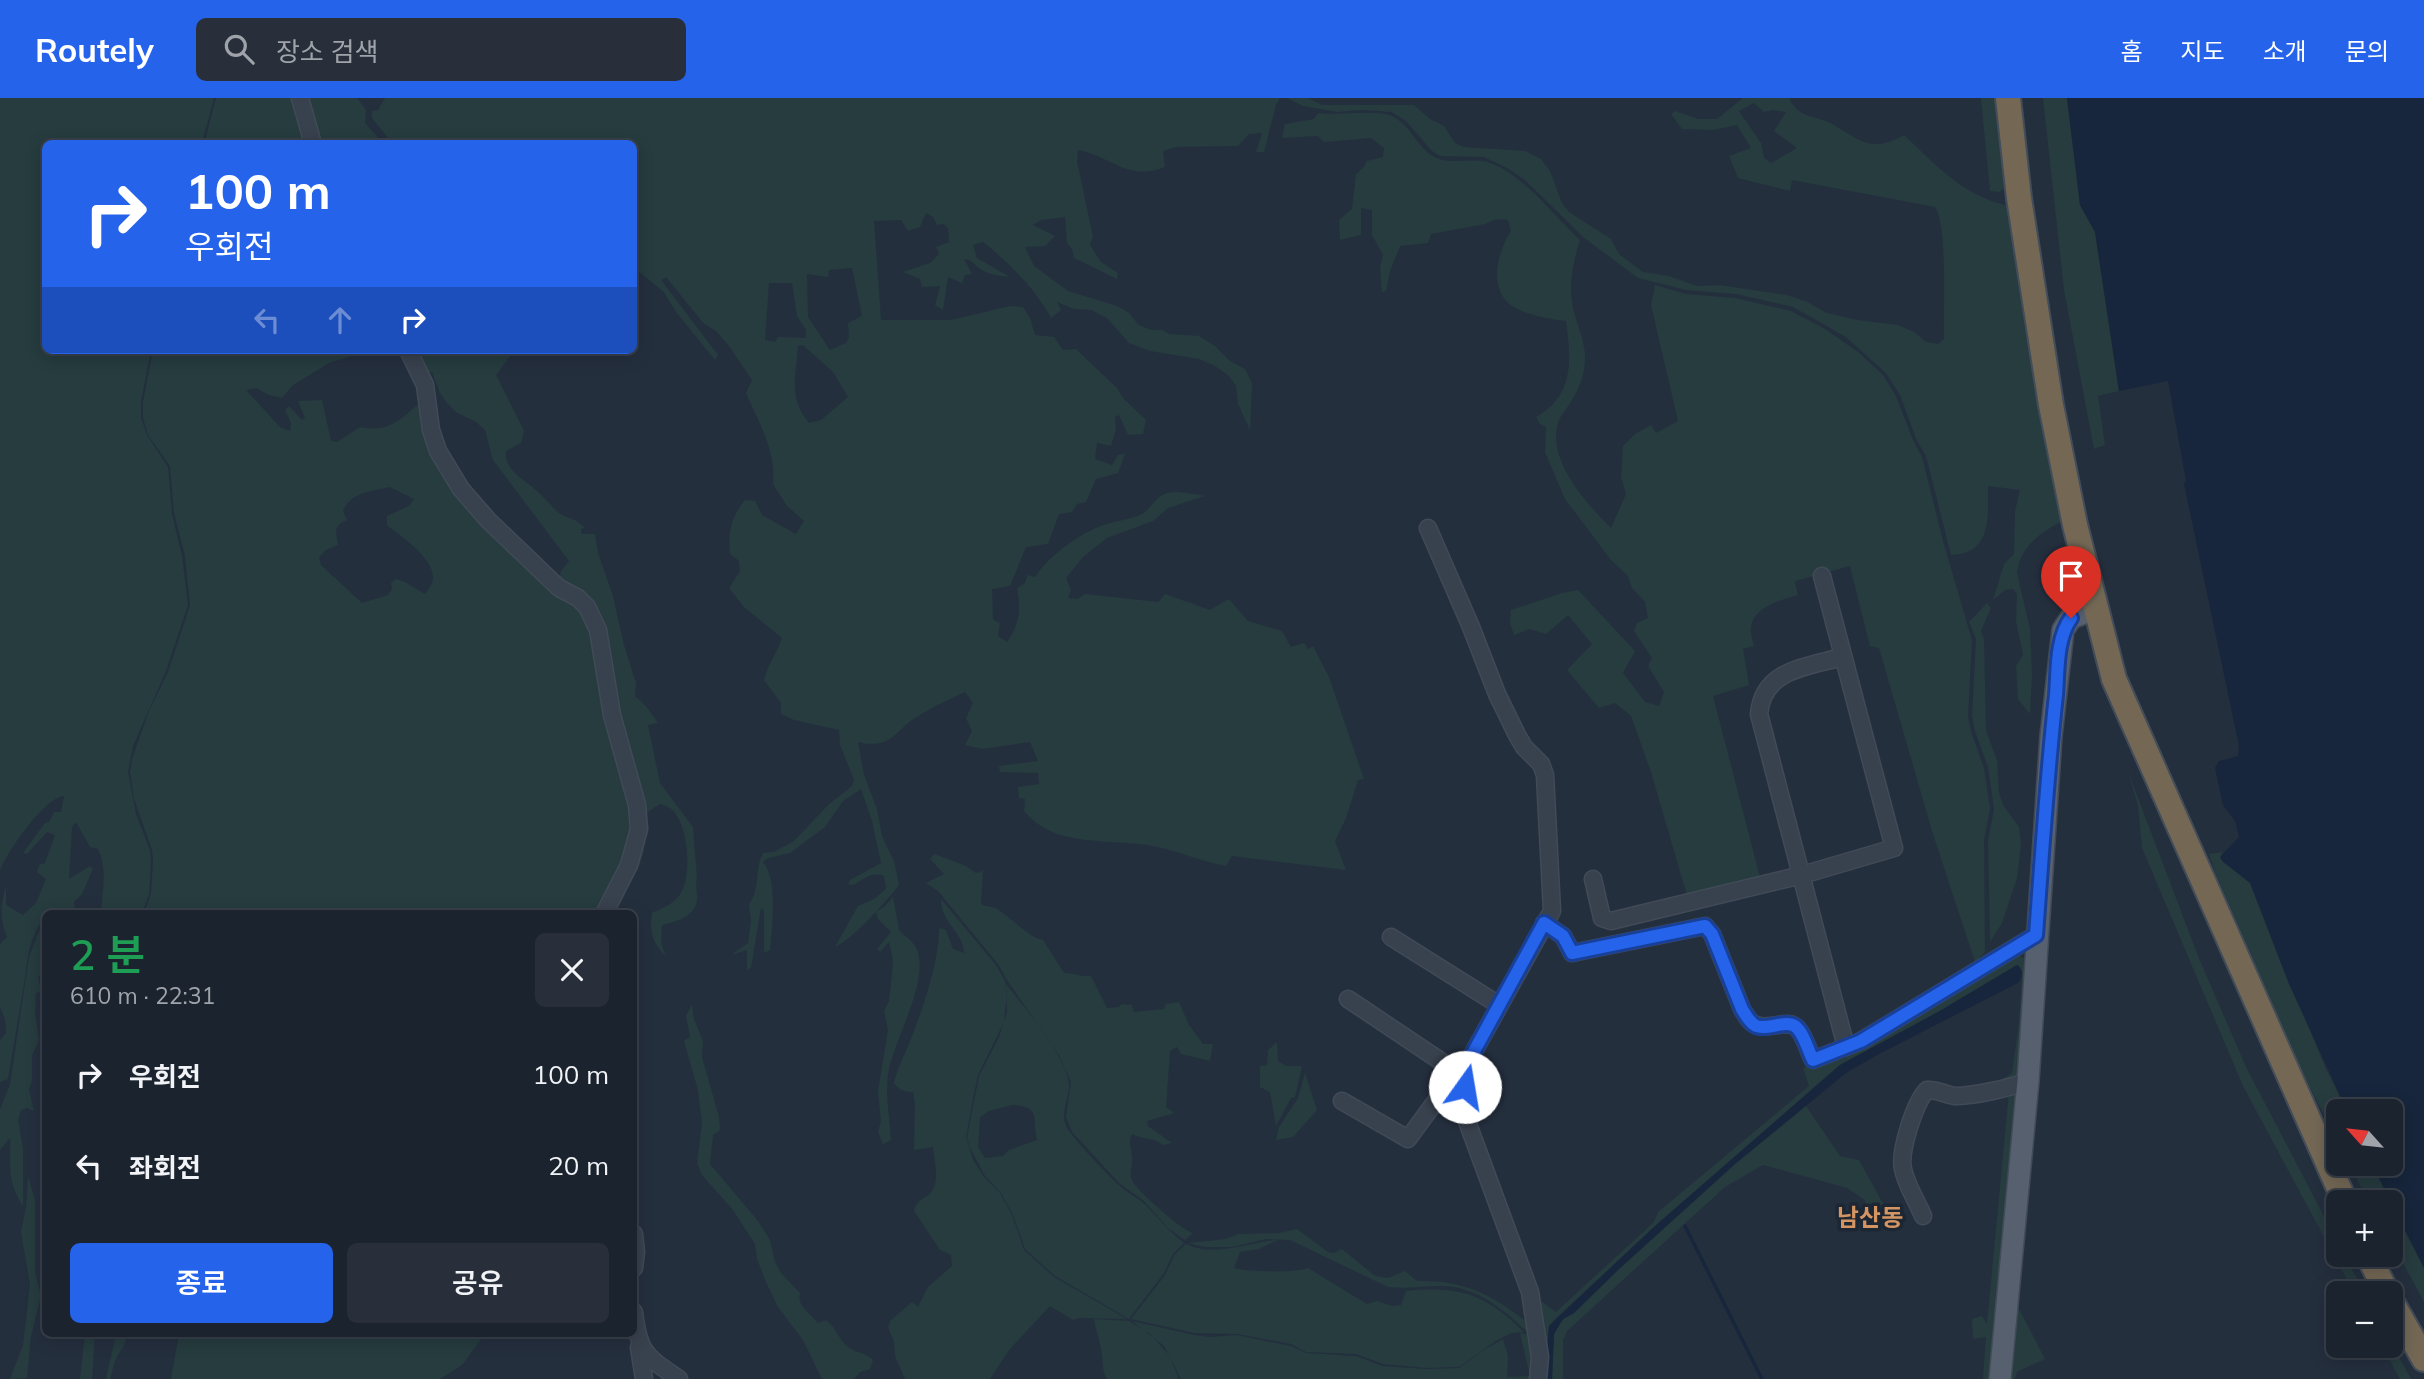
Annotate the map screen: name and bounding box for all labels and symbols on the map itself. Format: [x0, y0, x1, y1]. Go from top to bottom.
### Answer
pin [2041, 546, 2101, 618]
position arrow [1428, 1050, 1502, 1124]
north arrow [2326, 1099, 2403, 1176]
district label: 남산동 [1837, 1202, 1903, 1232]

